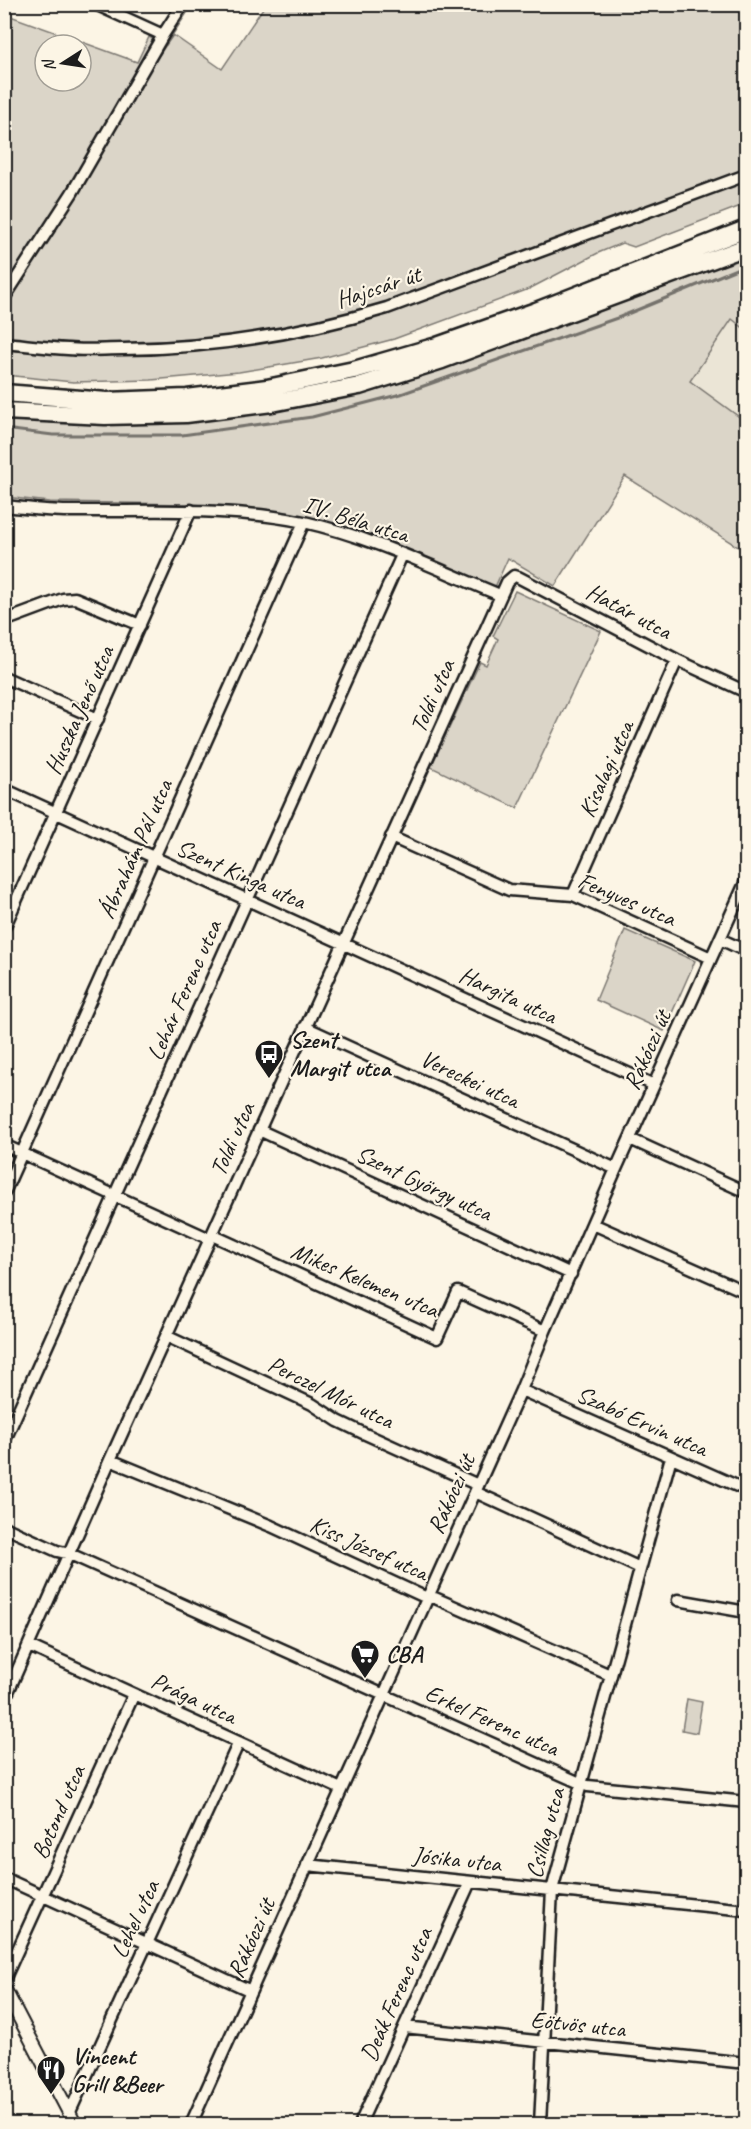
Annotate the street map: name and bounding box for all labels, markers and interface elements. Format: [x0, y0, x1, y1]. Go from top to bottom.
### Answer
north arrow [33, 33, 93, 93]
text: N [38, 56, 60, 73]
street label: Hajcsár út [332, 259, 426, 315]
street label: IV. Béla utca [300, 489, 415, 550]
street label: Határ utca [581, 576, 678, 647]
street label: Huszka Jenő utca [37, 640, 121, 779]
street label: Toldi utca [403, 653, 462, 737]
street label: Kisalagi utca [571, 714, 641, 822]
street label: Ábrahám Pál utca [91, 774, 180, 923]
street label: Szent Kinga utca [172, 832, 312, 916]
street label: Fenyves utca [574, 865, 682, 934]
street label: Lehár Ferenc utca [140, 914, 229, 1065]
street label: Hargita utca [454, 959, 563, 1031]
street label: Rákóczi út [616, 1004, 679, 1094]
place label: Szent Margit utca [290, 1025, 392, 1083]
bus stop icon: Szent Margit utca [253, 1038, 285, 1080]
street label: Vereckei utca [416, 1043, 526, 1116]
street label: Toldi utca [203, 1096, 262, 1180]
street label: Szent György utca [351, 1138, 498, 1228]
street label: Mikes Kelemen utca [287, 1236, 445, 1325]
street label: Perczel Mór utca [263, 1349, 400, 1436]
street label: Szabó Ervin utca [572, 1379, 714, 1464]
street label: Rákóczi út [420, 1448, 483, 1538]
street label: Kiss József utca [305, 1509, 435, 1588]
supermarket icon: CBA [349, 1638, 381, 1680]
place label: CBA [386, 1639, 424, 1669]
street label: Prága utca [147, 1665, 243, 1732]
street label: Erkel Ferenc utca [421, 1677, 565, 1763]
street label: Botond utca [24, 1759, 92, 1863]
street label: Csillag utca [519, 1783, 572, 1881]
street label: Jósika utca [410, 1839, 504, 1879]
street label: Lehel utca [104, 1874, 167, 1963]
street label: Rákóczi út [220, 1892, 283, 1982]
street label: Deák Ferenc utca [353, 1921, 439, 2065]
street label: Eötvös utca [529, 2004, 628, 2044]
place label: Vincent Grill &Beer [72, 2041, 165, 2099]
restaurant icon: Vincent Grill &Beer [35, 2054, 67, 2096]

